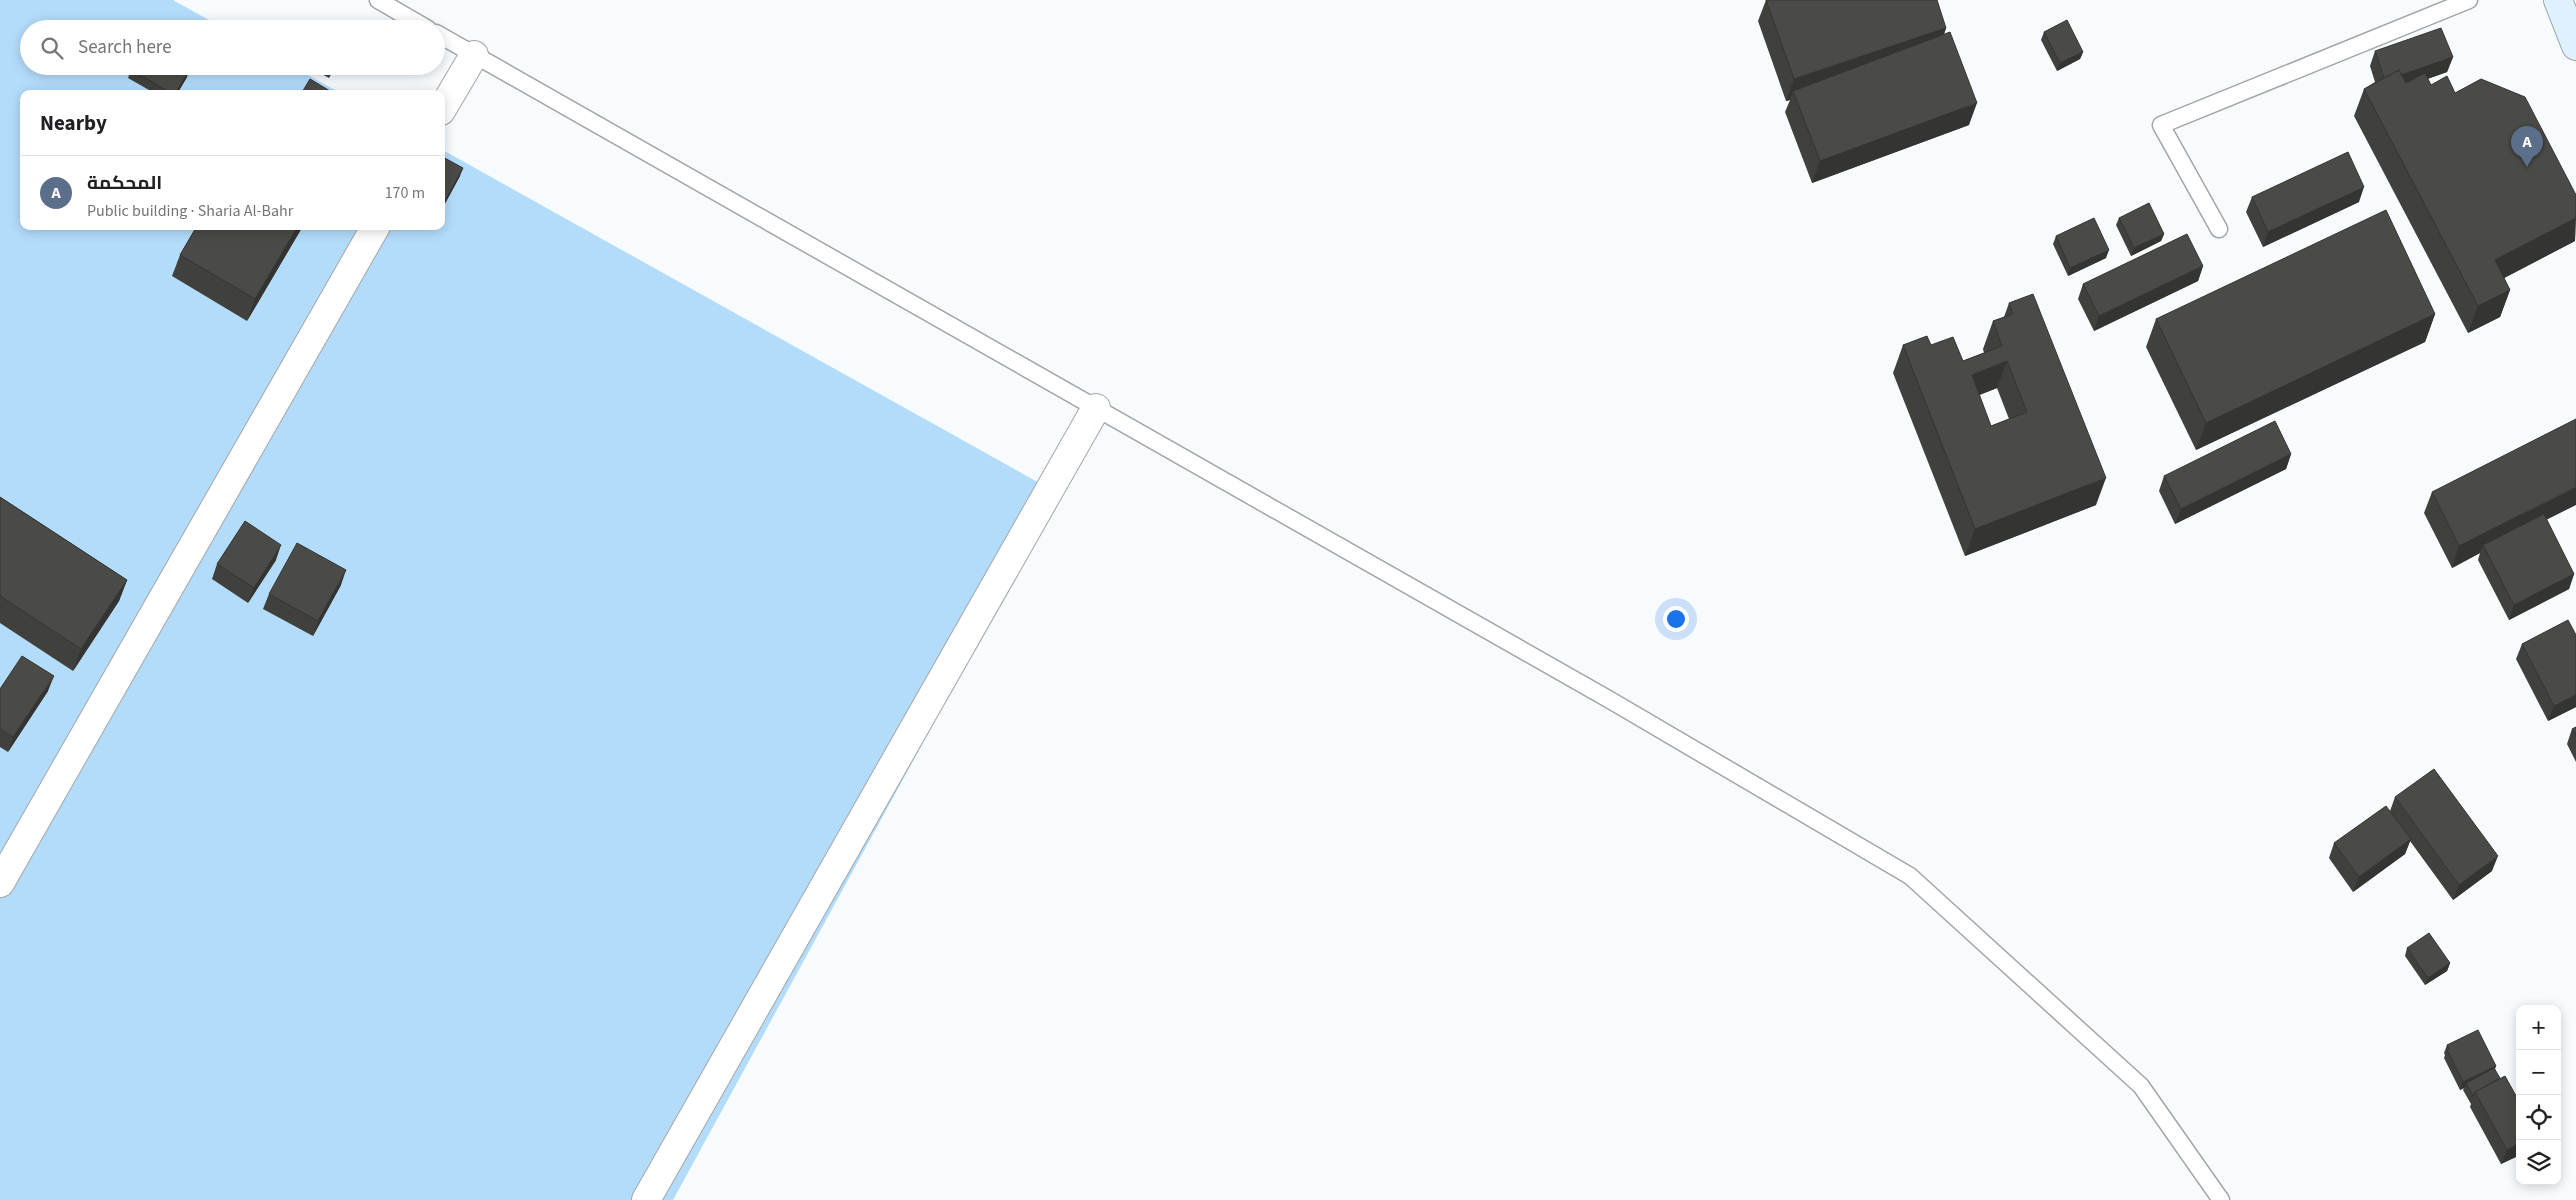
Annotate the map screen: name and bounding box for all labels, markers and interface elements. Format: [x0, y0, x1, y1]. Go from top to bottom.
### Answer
search box [20, 20, 445, 75]
icon: search [38, 34, 66, 62]
text: Search here [78, 34, 172, 61]
text: Nearby [40, 108, 107, 138]
pin: A [2511, 126, 2543, 167]
text: المحكمة [87, 170, 162, 197]
text: A [51, 182, 61, 204]
text: 170 m [385, 182, 425, 204]
text: Public building · Sharia Al-Bahr [87, 200, 293, 222]
your location [1663, 606, 1689, 632]
map controls [2516, 1005, 2561, 1185]
button: + [2516, 1005, 2561, 1050]
button: − [2516, 1050, 2561, 1095]
button: locate [2516, 1095, 2561, 1140]
button: layers [2516, 1140, 2561, 1185]

